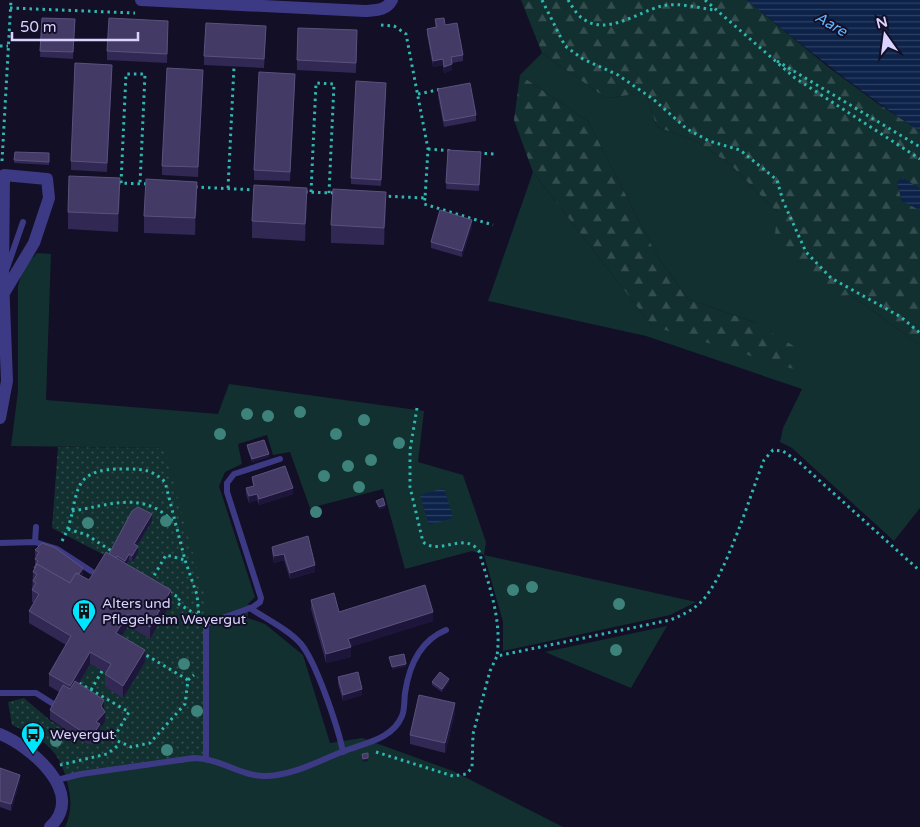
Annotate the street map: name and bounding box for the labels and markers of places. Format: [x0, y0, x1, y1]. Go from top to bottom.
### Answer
place label: Alters und Pflegeheim Weyergut [102, 595, 247, 628]
building icon: Alters und Pflegeheim Weyergut [71, 598, 97, 632]
bus stop icon: Weyergut [20, 721, 46, 755]
place label: Weyergut [50, 726, 115, 743]

